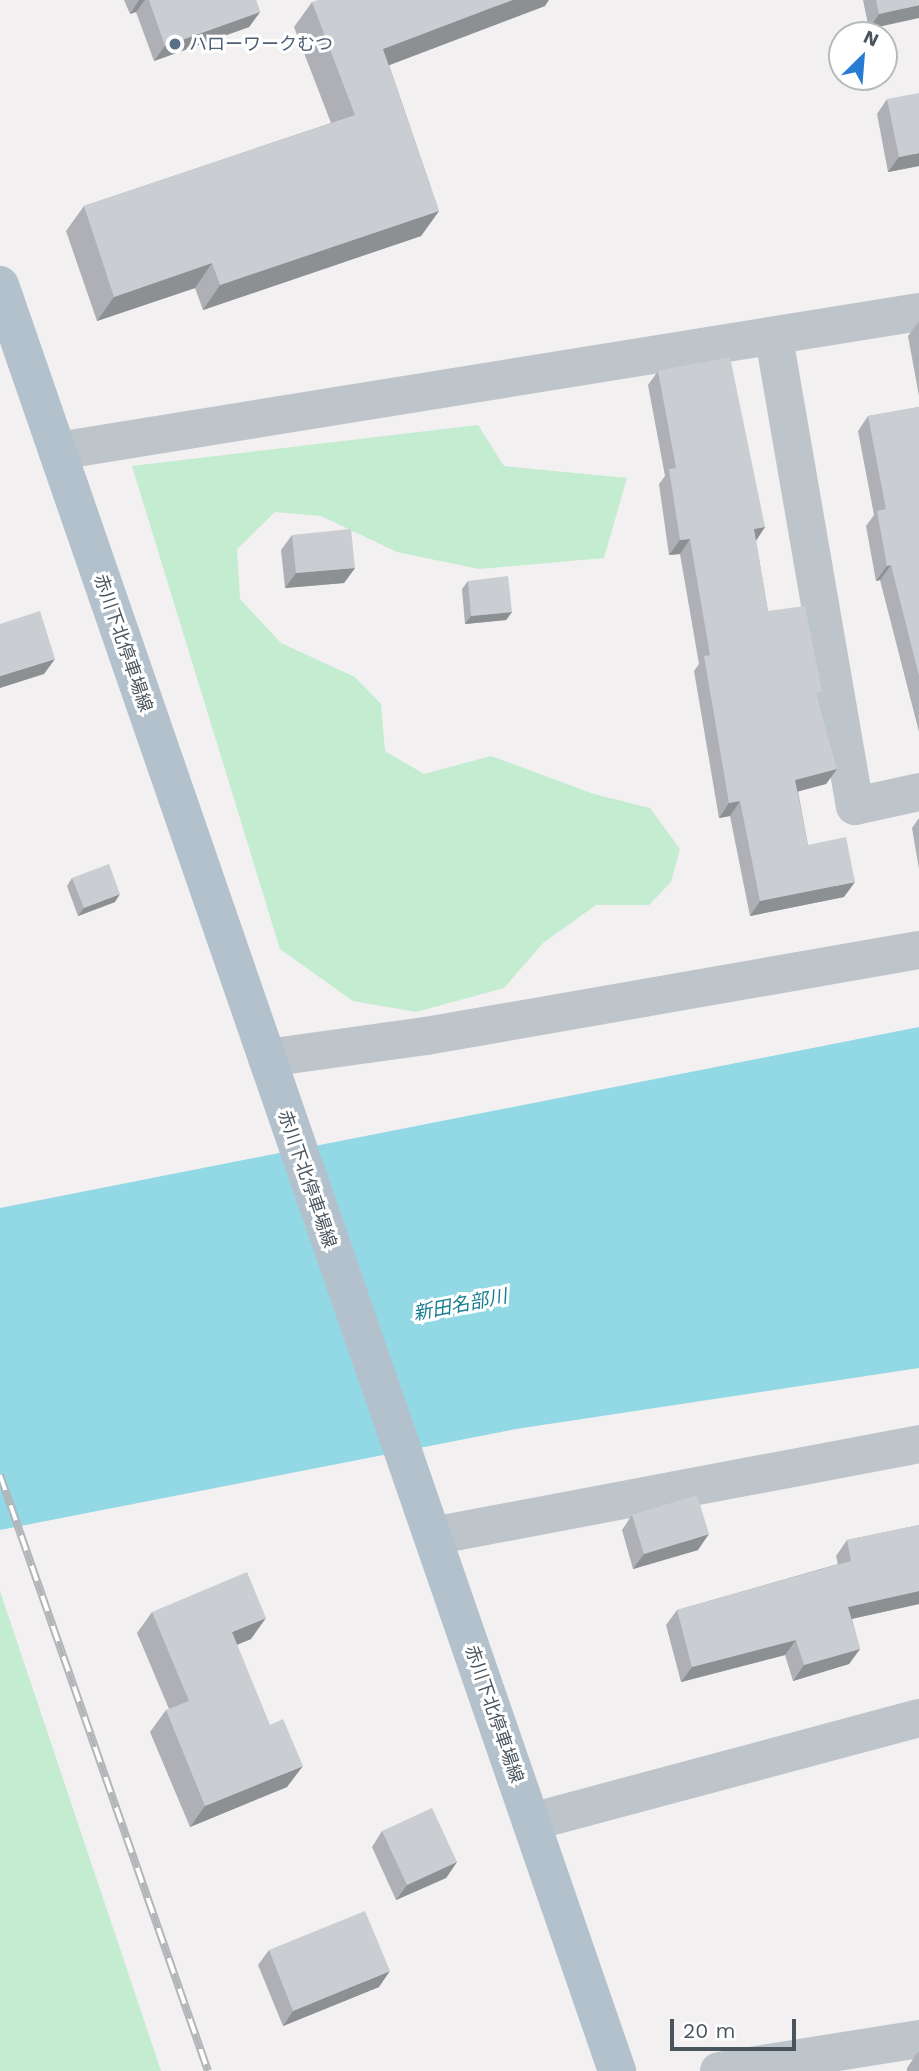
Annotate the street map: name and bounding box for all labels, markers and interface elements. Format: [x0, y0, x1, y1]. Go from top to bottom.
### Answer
north arrow [828, 21, 898, 91]
text: N [860, 25, 882, 52]
place label: ハローワークむつ [189, 33, 333, 55]
marker: ハローワークむつ [167, 36, 183, 52]
street label: 赤川下北停車場線 [89, 571, 157, 715]
street label: 赤川下北停車場線 [273, 1107, 341, 1251]
water label: 新田名部川 [411, 1285, 509, 1325]
street label: 赤川下北停車場線 [460, 1642, 528, 1786]
scale bar [674, 2004, 800, 2048]
text: 20 m [683, 2018, 735, 2043]

